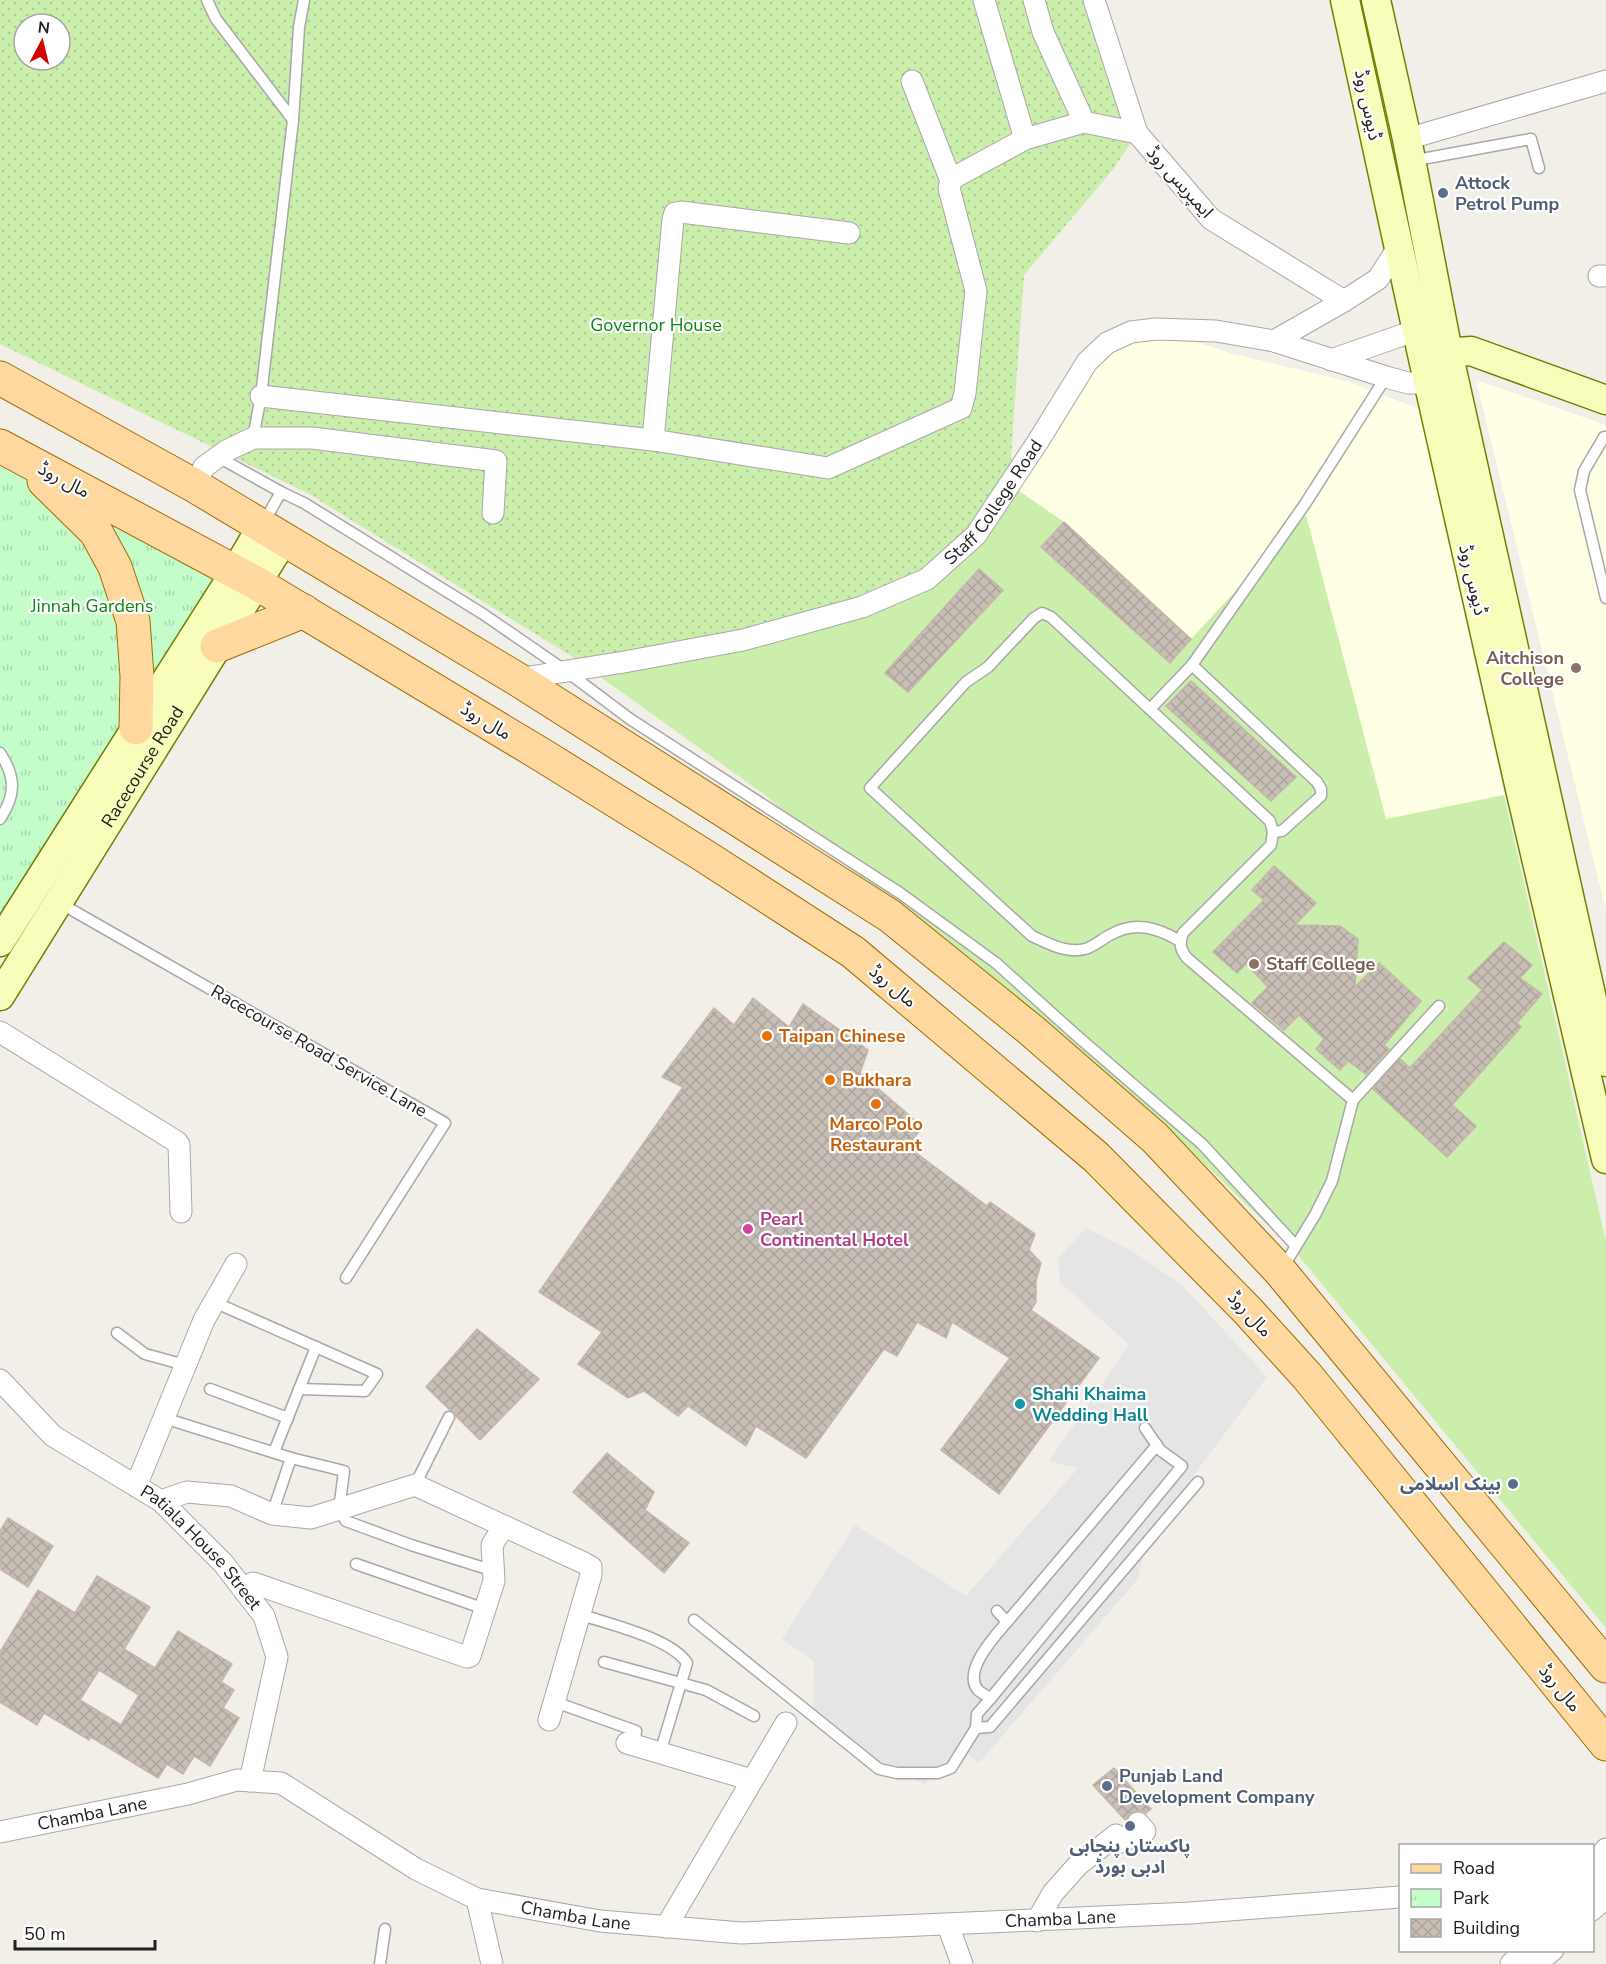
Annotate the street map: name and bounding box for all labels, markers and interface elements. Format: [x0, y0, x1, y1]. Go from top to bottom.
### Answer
north arrow [12, 12, 72, 72]
text: N [36, 16, 51, 40]
street label: ڈیوس روڈ [1349, 67, 1387, 143]
street label: ایمپریس روڈ [1141, 141, 1219, 223]
place label: Attock Petrol Pump [1455, 171, 1560, 216]
marker: Attock Petrol Pump [1436, 186, 1450, 200]
park label: Governor House [590, 313, 722, 337]
street label: Staff College Road [939, 435, 1048, 570]
street label: مال روڈ [34, 456, 94, 504]
street label: ڈیوس روڈ [1453, 542, 1493, 618]
park label: Jinnah Gardens [30, 594, 153, 618]
place label: Aitchison College [1486, 646, 1564, 691]
marker: Aitchison College [1569, 661, 1583, 675]
street label: مال روڈ [456, 697, 516, 745]
street label: Racecourse Road [96, 701, 189, 832]
place label: Staff College [1266, 952, 1376, 976]
marker: Staff College [1247, 957, 1261, 971]
street label: مال روڈ [864, 959, 922, 1013]
street label: Racecourse Road Service Lane [207, 979, 431, 1123]
place label: Taipan Chinese [779, 1024, 906, 1048]
marker: Taipan Chinese [760, 1029, 774, 1043]
place label: Bukhara [842, 1068, 912, 1092]
marker: Bukhara [823, 1073, 837, 1087]
marker: Marco Polo Restaurant [869, 1097, 883, 1111]
place label: Marco Polo Restaurant [829, 1112, 923, 1157]
place label: Pearl Continental Hotel [760, 1207, 909, 1252]
marker: Pearl Continental Hotel [741, 1222, 755, 1236]
street label: مال روڈ [1222, 1286, 1278, 1342]
place label: Shahi Khaima Wedding Hall [1032, 1382, 1149, 1427]
marker: Shahi Khaima Wedding Hall [1013, 1397, 1027, 1411]
place label: بینک اسلامی [1400, 1472, 1501, 1496]
marker: بینک اسلامی [1506, 1477, 1520, 1491]
street label: Patiala House Street [136, 1479, 267, 1615]
street label: مال روڈ [1533, 1659, 1587, 1717]
place label: Punjab Land Development Company [1119, 1764, 1315, 1809]
marker: Punjab Land Development Company [1100, 1779, 1114, 1793]
street label: Chamba Lane [35, 1791, 149, 1836]
marker: پاکستان پنجابی ادبی بورڈ [1123, 1819, 1137, 1833]
place label: پاکستان پنجابی ادبی بورڈ [1070, 1834, 1190, 1879]
legend [1399, 1844, 1594, 1952]
text: Road [1453, 1856, 1495, 1880]
text: Park [1453, 1886, 1490, 1910]
street label: Chamba Lane [519, 1895, 632, 1936]
street label: Chamba Lane [1004, 1904, 1116, 1933]
scale bar [15, 1913, 154, 1951]
text: Building [1453, 1916, 1520, 1940]
text: 50 m [24, 1922, 66, 1946]

